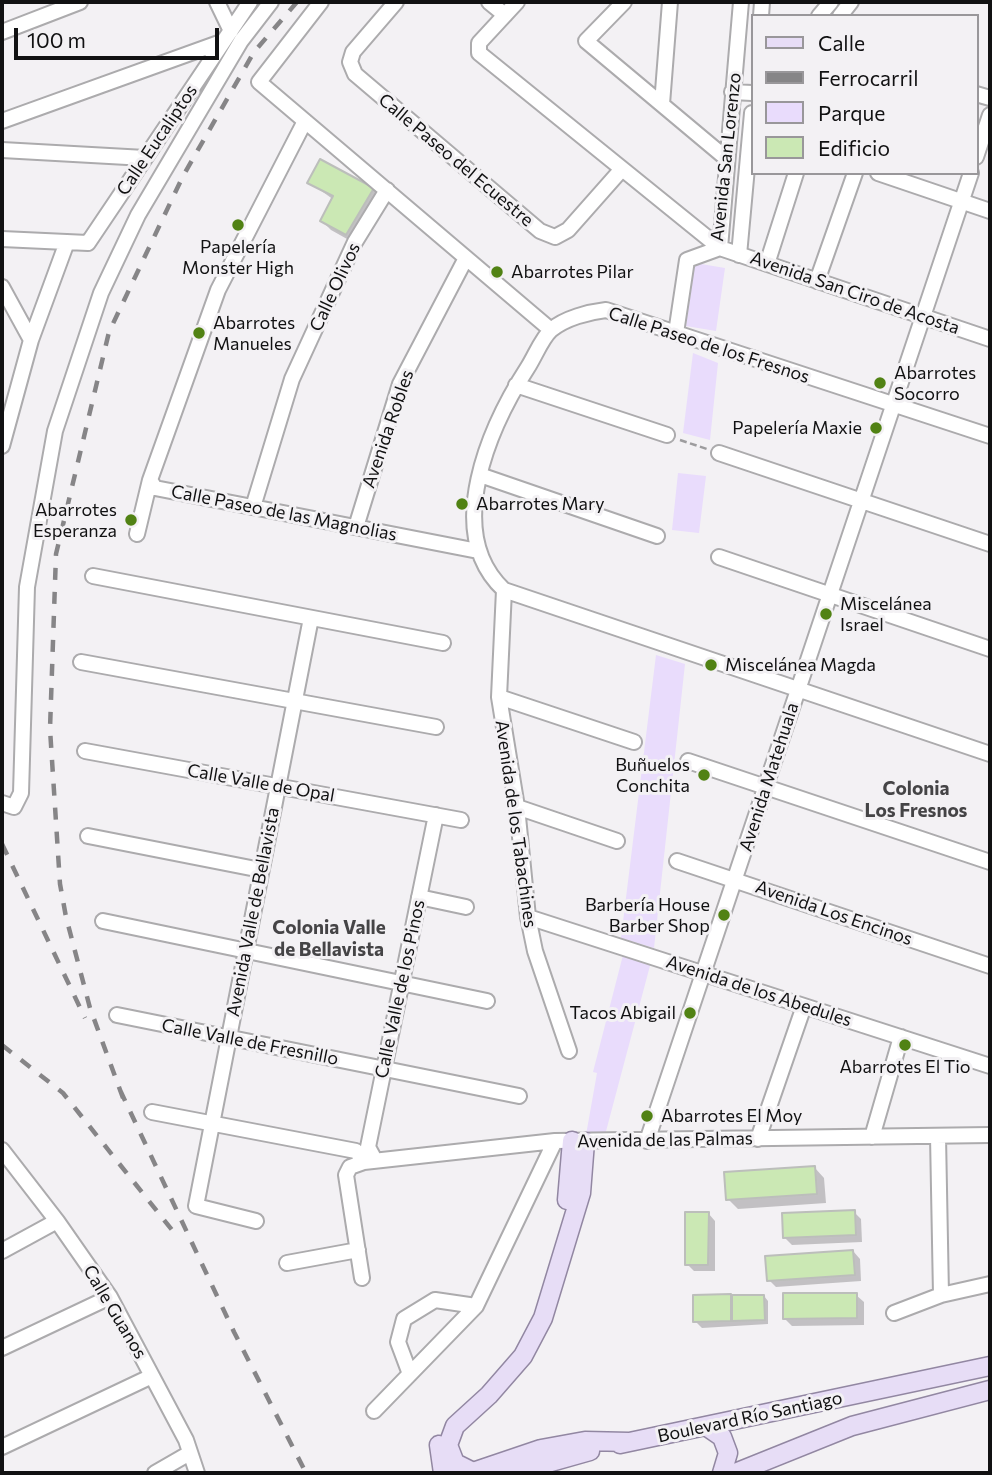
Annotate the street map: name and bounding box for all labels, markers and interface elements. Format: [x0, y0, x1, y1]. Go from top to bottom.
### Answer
scale bar [18, 14, 222, 58]
legend [750, 14, 978, 175]
text: 100 m [27, 27, 86, 52]
text: Calle [818, 30, 865, 55]
text: Ferrocarril [818, 65, 919, 90]
street label: Avenida San Lorenzo [706, 72, 746, 242]
street label: Calle Eucaliptos [112, 81, 202, 199]
street label: Calle Paseo del Ecuestre [374, 89, 538, 231]
text: Parque [818, 100, 885, 125]
text: Edificio [818, 135, 890, 160]
marker: Papelería Monster High [230, 217, 246, 233]
place label: Papelería Monster High [182, 236, 294, 278]
street label: Calle Olivos [305, 239, 365, 335]
street label: Avenida San Ciro de Acosta [748, 247, 962, 339]
place label: Abarrotes Pilar [511, 261, 634, 283]
marker: Abarrotes Pilar [489, 264, 505, 280]
street label: Calle Paseo de los Fresnos [606, 302, 812, 388]
place label: Abarrotes Manueles [213, 312, 295, 354]
marker: Abarrotes Manueles [191, 325, 207, 341]
place label: Abarrotes Socorro [894, 362, 976, 404]
street label: Avenida Robles [358, 367, 418, 491]
marker: Abarrotes Socorro [872, 375, 888, 391]
place label: Papelería Maxie [732, 417, 862, 439]
marker: Papelería Maxie [868, 420, 884, 436]
street label: Calle Paseo de las Magnolias [169, 481, 399, 545]
place label: Abarrotes Mary [476, 493, 605, 515]
marker: Abarrotes Mary [454, 496, 470, 512]
place label: Abarrotes Esperanza [33, 499, 117, 542]
marker: Abarrotes Esperanza [123, 512, 139, 528]
place label: Miscelánea Israel [840, 593, 932, 636]
marker: Miscelánea Israel [818, 606, 834, 622]
place label: Miscelánea Magda [725, 654, 876, 676]
marker: Miscelánea Magda [703, 657, 719, 673]
street label: Avenida Matehuala [735, 700, 803, 854]
street label: Avenida de los Tabachines [491, 719, 541, 929]
place label: Buñuelos Conchita [615, 754, 690, 796]
street label: Calle Valle de Opal [186, 759, 336, 807]
marker: Buñuelos Conchita [696, 767, 712, 783]
district label: Colonia Los Fresnos [865, 778, 967, 822]
street label: Avenida Valle de Bellavista [222, 805, 284, 1019]
street label: Avenida Los Encinos [753, 876, 915, 950]
place label: Barbería House Barber Shop [585, 894, 710, 936]
street label: Calle Valle de los Pinos [371, 898, 429, 1080]
marker: Barbería House Barber Shop [716, 907, 732, 923]
district label: Colonia Valle de Bellavista [272, 917, 386, 961]
street label: Avenida de los Abedules [664, 951, 854, 1031]
place label: Tacos Abigail [570, 1002, 676, 1024]
marker: Tacos Abigail [682, 1005, 698, 1021]
street label: Calle Valle de Fresnillo [160, 1014, 340, 1070]
marker: Abarrotes El Tio [897, 1037, 913, 1053]
place label: Abarrotes El Tio [839, 1056, 971, 1078]
place label: Abarrotes El Moy [661, 1105, 802, 1127]
marker: Abarrotes El Moy [639, 1108, 655, 1124]
street label: Avenida de las Palmas [577, 1128, 753, 1152]
street label: Calle Guanos [79, 1261, 151, 1363]
street label: Boulevard Río Santiago [656, 1387, 844, 1447]

